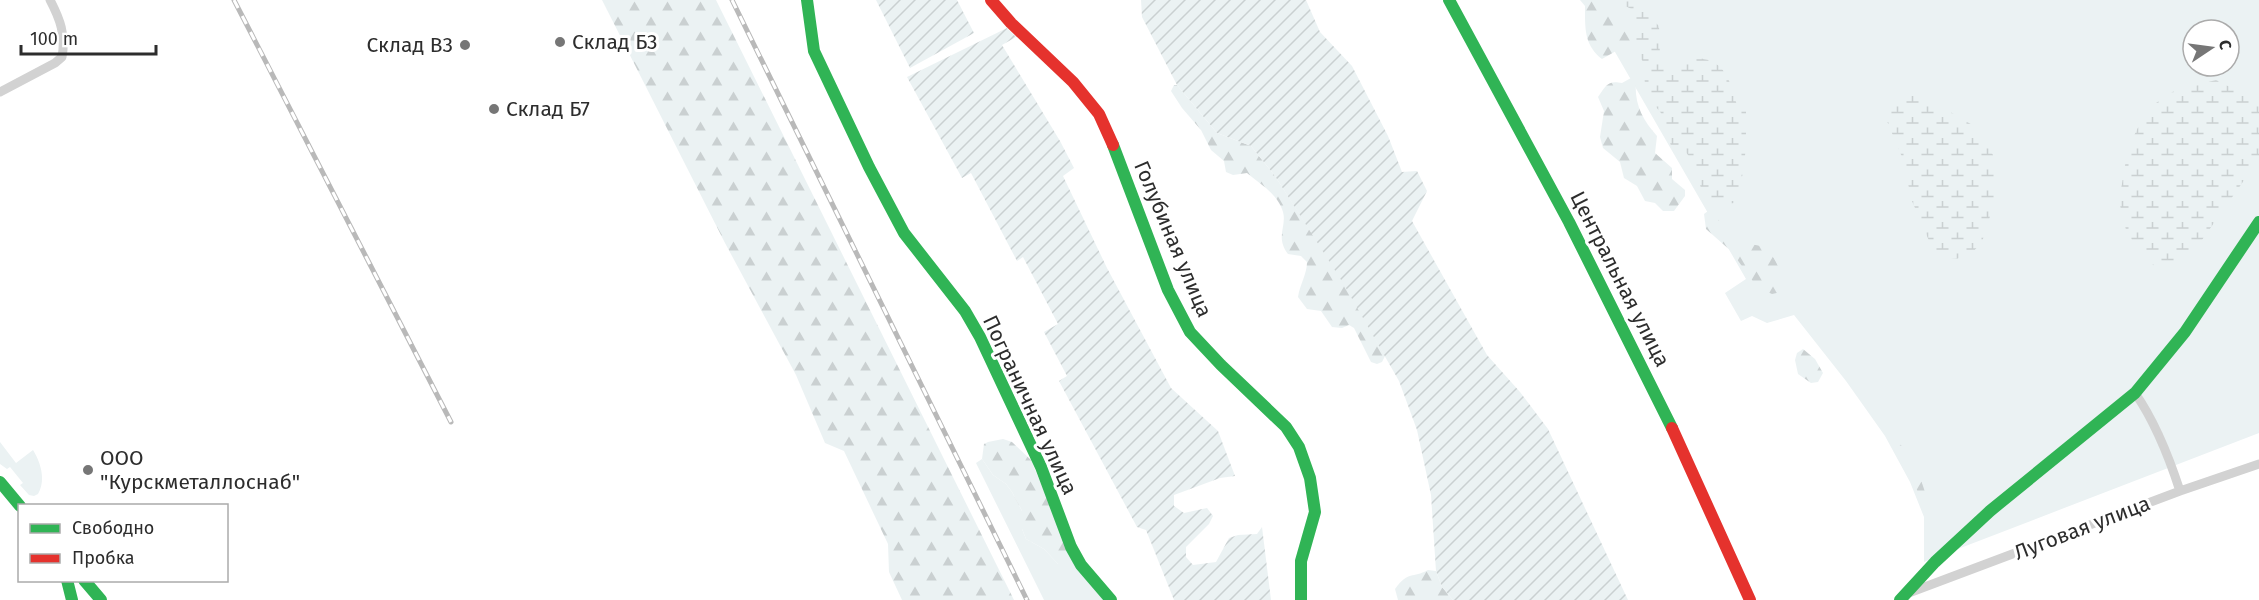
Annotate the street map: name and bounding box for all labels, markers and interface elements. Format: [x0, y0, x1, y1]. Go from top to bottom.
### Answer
scale bar [21, 18, 156, 56]
north arrow [2181, 18, 2241, 78]
text: 100 m [30, 28, 78, 50]
place label: Склад Б3 [572, 29, 658, 55]
place label: Склад В3 [367, 32, 453, 58]
marker: Склад Б3 [553, 35, 567, 49]
marker: Склад В3 [458, 38, 472, 52]
text: С [2215, 38, 2236, 52]
place label: Склад Б7 [506, 96, 590, 122]
marker: Склад Б7 [487, 102, 501, 116]
street label: Голубиная улица [1128, 157, 1218, 321]
street label: Центральная улица [1564, 187, 1676, 371]
street label: Пограничная улица [977, 311, 1083, 499]
place label: ООО "Курскметаллоснаб" [100, 445, 300, 495]
marker: ООО "Курскметаллоснаб" [81, 463, 95, 477]
street label: Луговая улица [2010, 490, 2154, 566]
legend [18, 504, 228, 582]
text: Свободно [72, 517, 154, 539]
text: Пробка [72, 547, 135, 569]

